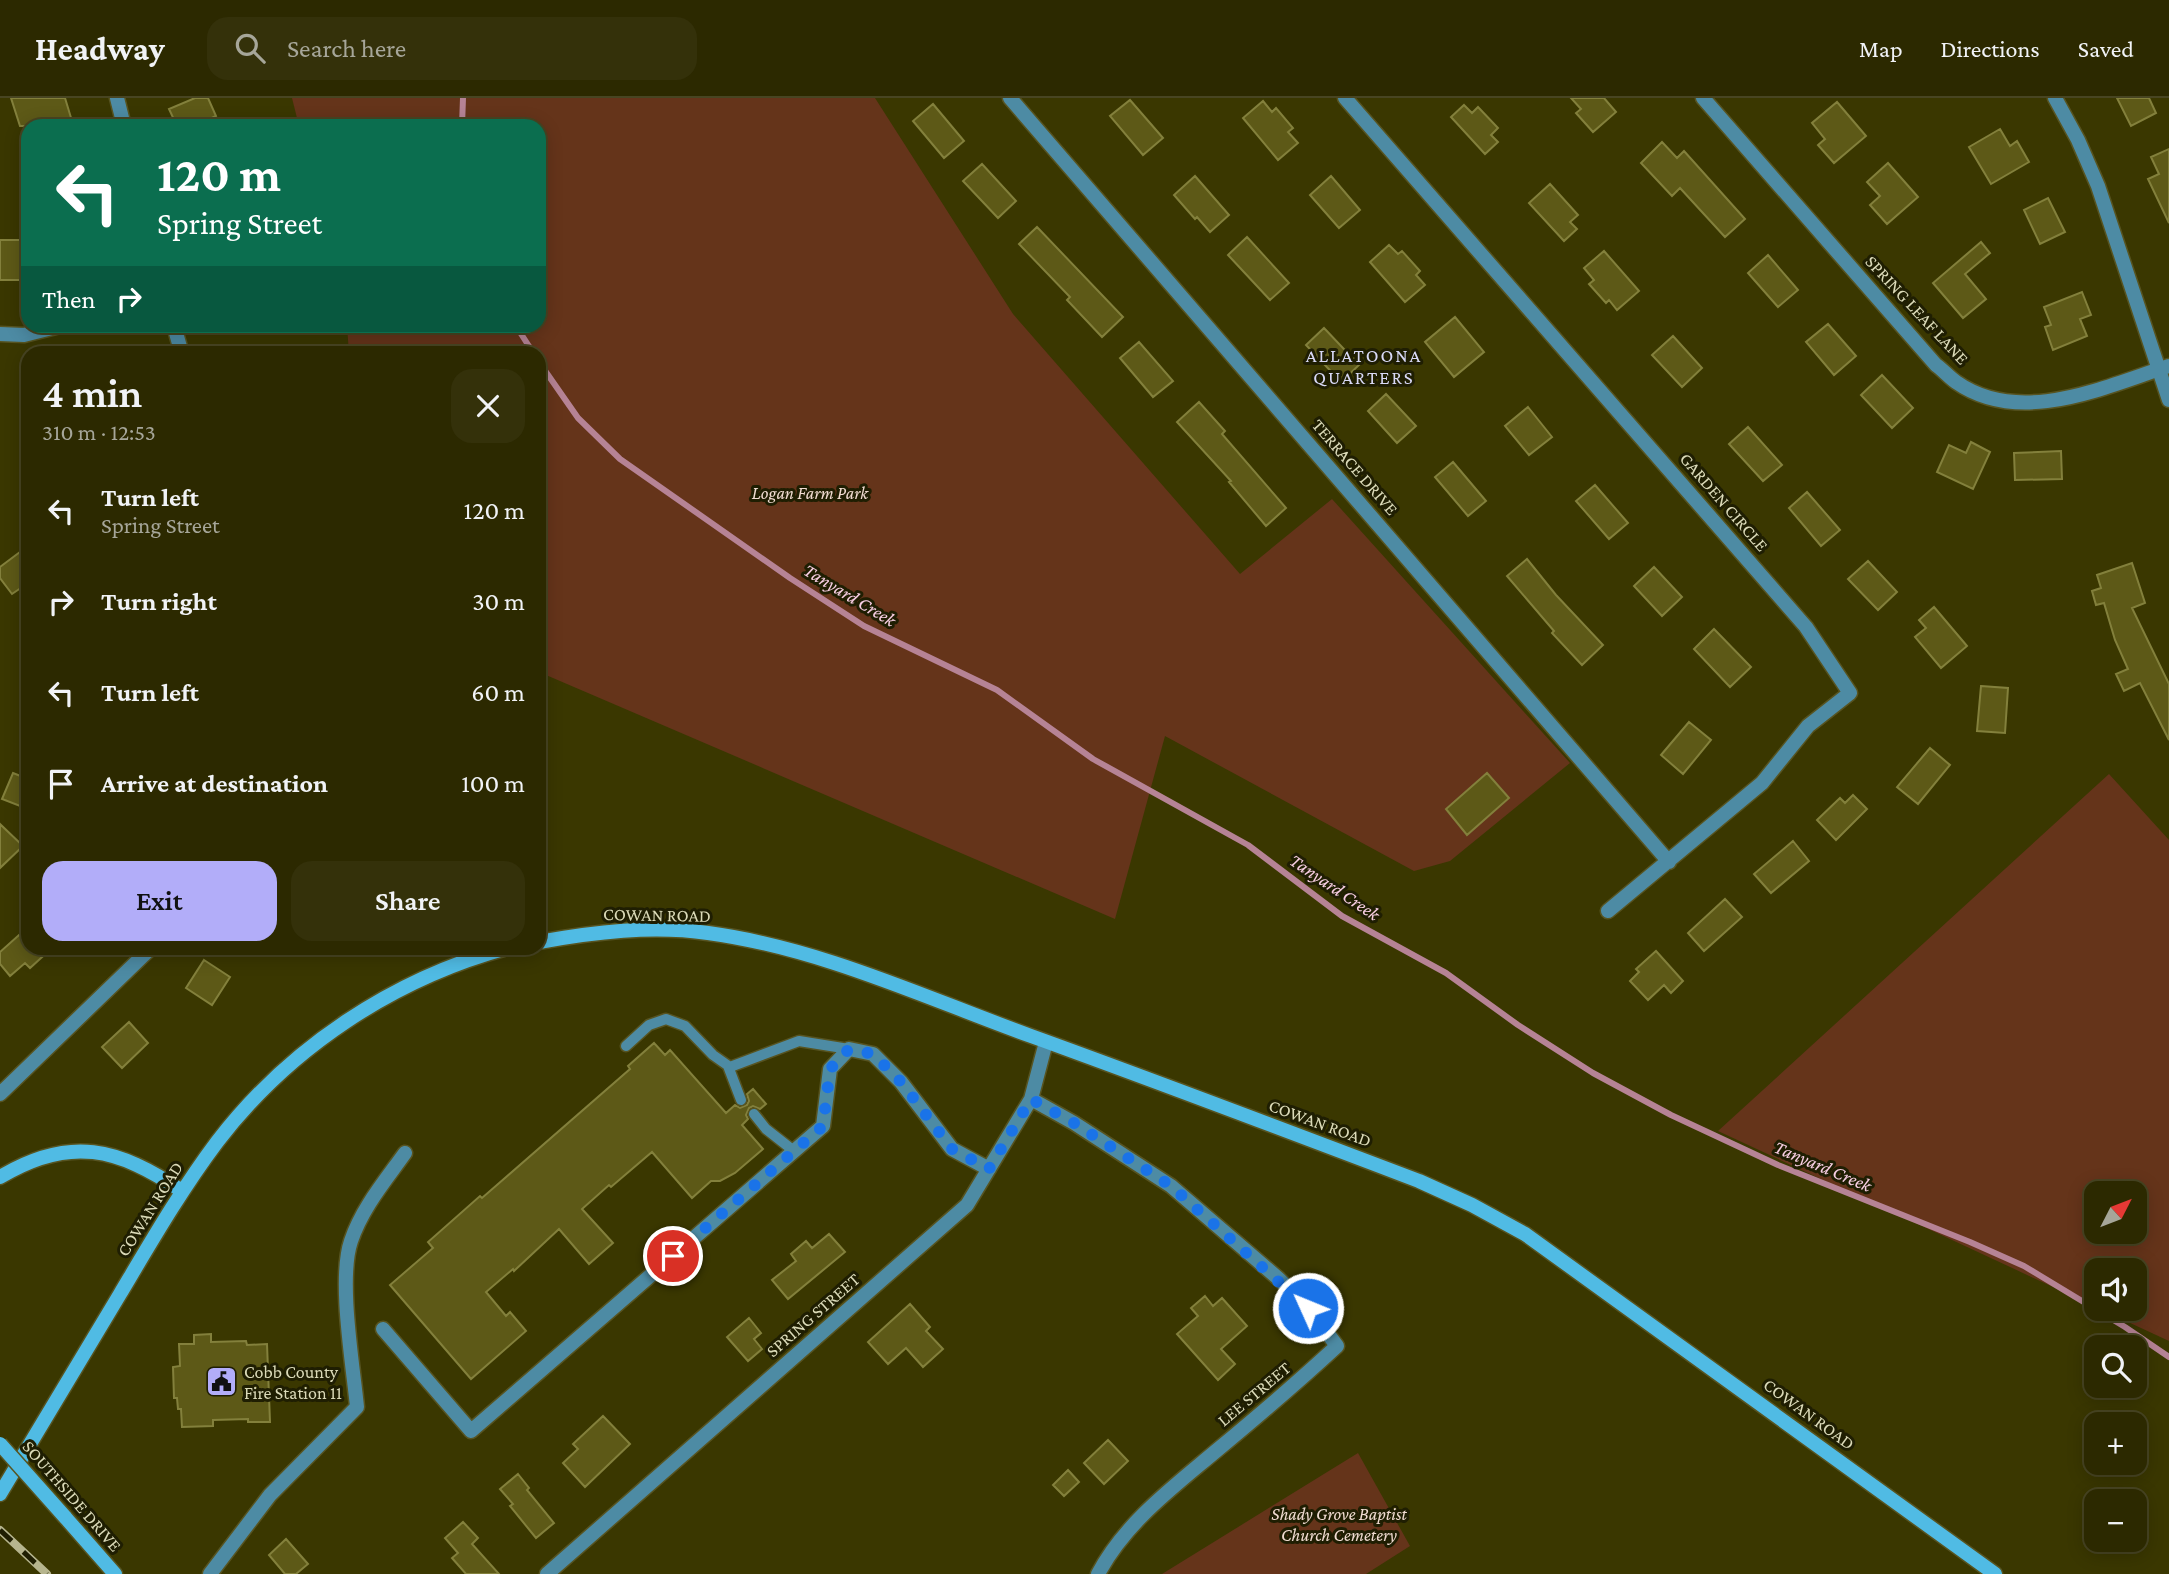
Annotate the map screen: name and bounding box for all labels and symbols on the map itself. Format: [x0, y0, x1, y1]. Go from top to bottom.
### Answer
street label: SPRING LEAF LANE [1861, 251, 1973, 369]
district label: ALLATOONA QUARTERS [1306, 345, 1422, 388]
street label: TERRACE DRIVE [1308, 415, 1402, 519]
street label: GARDEN CIRCLE [1676, 449, 1772, 555]
park label: Logan Farm Park [752, 483, 869, 503]
water label: Tanyard Creek [800, 559, 900, 631]
water label: Tanyard Creek [1286, 849, 1384, 925]
street label: COWAN ROAD [603, 904, 711, 926]
street label: COWAN ROAD [1266, 1095, 1374, 1151]
water label: Tanyard Creek [1771, 1136, 1875, 1196]
street label: COWAN ROAD [113, 1158, 187, 1260]
north arrow [2084, 1181, 2147, 1244]
pin [643, 1226, 703, 1286]
street label: SPRING STREET [762, 1269, 864, 1361]
position arrow [1271, 1271, 1345, 1345]
street label: LEE STREET [1213, 1357, 1295, 1430]
place label: Cobb County Fire Station 11 [244, 1362, 342, 1403]
public building icon: Cobb County Fire Station 11 [204, 1365, 238, 1399]
street label: COWAN ROAD [1760, 1374, 1858, 1454]
street label: SOUTHSIDE DRIVE [18, 1437, 126, 1556]
park label: Shady Grove Baptist Church Cemetery [1271, 1504, 1407, 1545]

